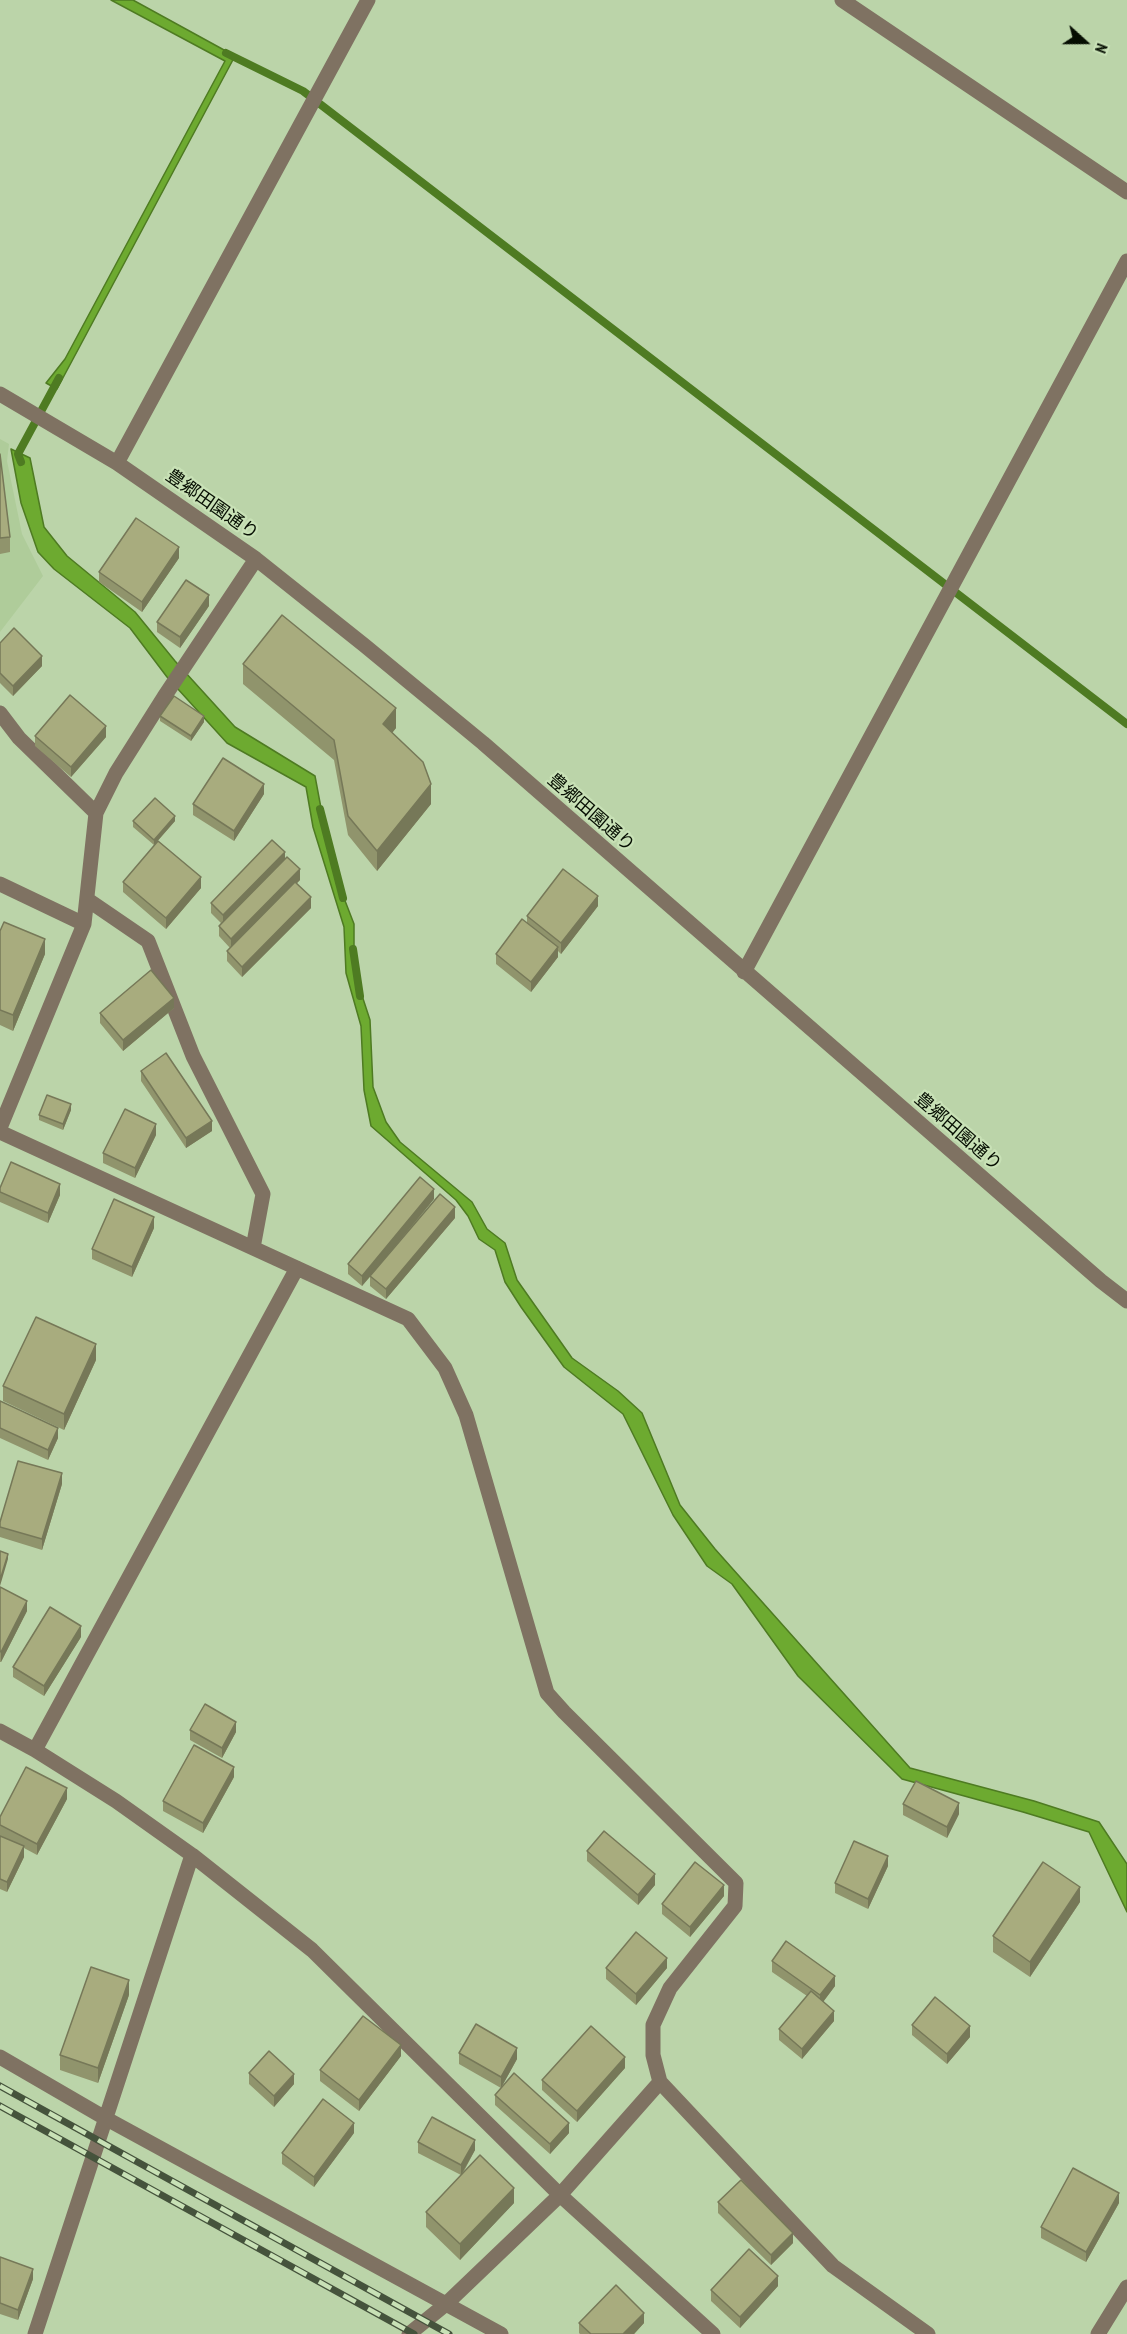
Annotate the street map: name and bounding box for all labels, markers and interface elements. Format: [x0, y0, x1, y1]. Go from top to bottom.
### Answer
north arrow [1055, 12, 1115, 72]
text: N [1091, 41, 1113, 56]
street label: 豊郷田園通り [162, 465, 262, 545]
street label: 豊郷田園通り [543, 769, 639, 857]
street label: 豊郷田園通り [910, 1088, 1006, 1176]

